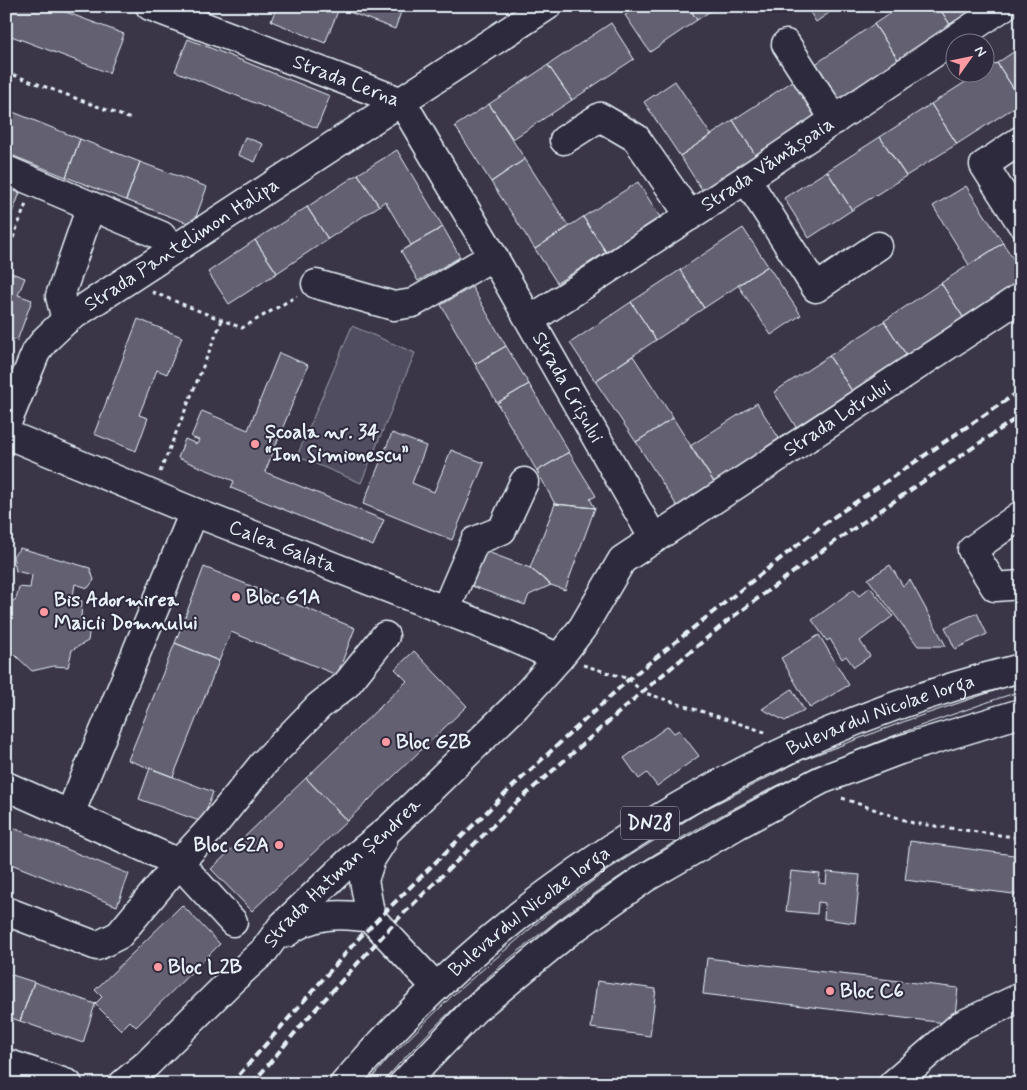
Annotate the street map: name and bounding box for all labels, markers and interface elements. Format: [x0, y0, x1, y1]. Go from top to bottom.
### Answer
north arrow [944, 32, 994, 82]
text: N [970, 43, 990, 60]
street label: Strada Cerna [289, 48, 404, 113]
street label: Strada Vămășoaia [696, 110, 839, 218]
street label: Strada Pantelimon Halipa [79, 171, 284, 318]
street label: Strada Crișului [525, 327, 610, 448]
street label: Strada Lotrului [778, 373, 896, 463]
place label: Școala nr. 34 “Ion Simionescu” [265, 419, 409, 469]
marker: Școala nr. 34 “Ion Simionescu” [249, 438, 261, 450]
street label: Calea Galata [225, 513, 342, 581]
place label: Bloc G1A [246, 584, 321, 611]
place label: Bis Adormirea Maicii Domnului [54, 587, 198, 637]
marker: Bloc G1A [230, 591, 242, 603]
marker: Bis Adormirea Maicii Domnului [38, 606, 50, 618]
street label: Bulevardul Nicolae Iorga [782, 668, 978, 762]
place label: Bloc G2B [396, 729, 471, 756]
marker: Bloc G2B [380, 736, 392, 748]
street label: Strada Hatman Șendrea [257, 791, 428, 953]
road number: DN28 [621, 806, 679, 840]
place label: Bloc G2A [194, 832, 269, 859]
marker: Bloc G2A [273, 839, 285, 851]
street label: Bulevardul Nicolae Iorga [442, 839, 616, 983]
place label: Bloc L2B [168, 954, 242, 981]
marker: Bloc L2B [152, 961, 164, 973]
place label: Bloc C6 [840, 978, 904, 1005]
marker: Bloc C6 [824, 985, 836, 997]

